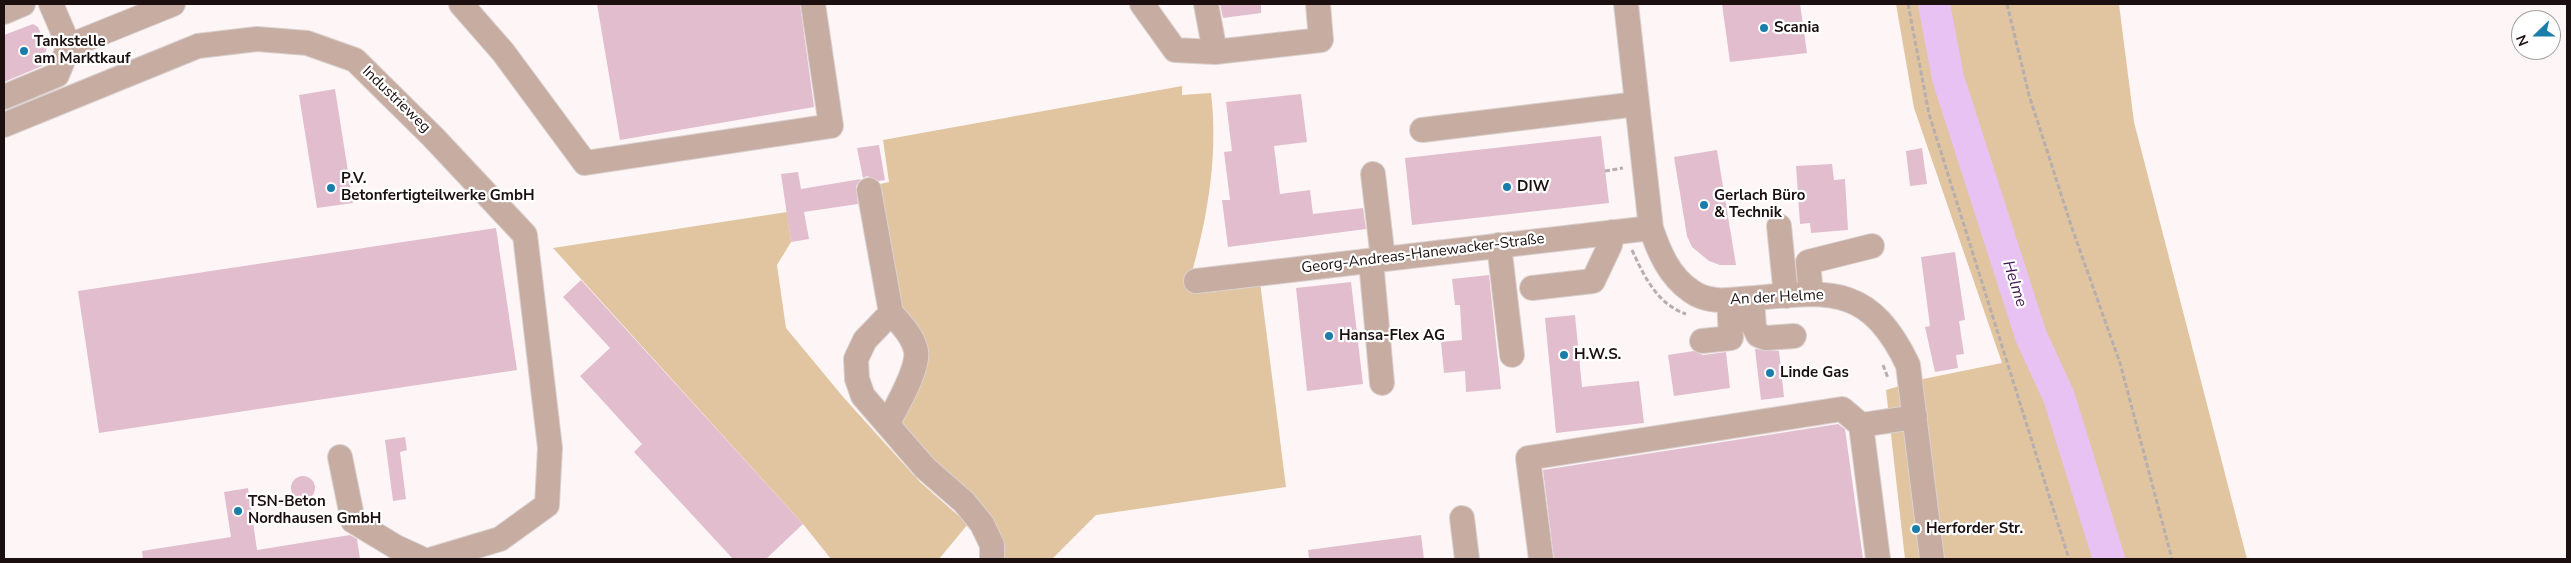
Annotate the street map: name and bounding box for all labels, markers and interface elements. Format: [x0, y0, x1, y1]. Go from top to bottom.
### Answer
north arrow [2511, 10, 2561, 60]
place label: Scania [1774, 19, 1820, 37]
marker: Scania [1758, 22, 1770, 34]
text: N [2512, 32, 2533, 49]
place label: Tankstelle am Marktkauf [34, 33, 130, 68]
marker: Tankstelle am Marktkauf [18, 45, 30, 57]
street label: Industrieweg [358, 63, 434, 137]
place label: P.V. Betonfertigteilwerke GmbH [341, 170, 535, 205]
place label: DIW [1517, 178, 1549, 196]
marker: DIW [1501, 181, 1513, 193]
marker: P.V. Betonfertigteilwerke GmbH [325, 182, 337, 194]
place label: Gerlach Büro & Technik [1714, 187, 1805, 222]
marker: Gerlach Büro & Technik [1698, 199, 1710, 211]
street label: Georg-Andreas-Hanewacker-Straße [1300, 230, 1546, 278]
water label: Helme [1998, 258, 2030, 310]
street label: An der Helme [1730, 287, 1824, 309]
place label: Hansa-Flex AG [1339, 327, 1445, 345]
marker: Hansa-Flex AG [1323, 330, 1335, 342]
place label: H.W.S. [1574, 346, 1621, 364]
marker: H.W.S. [1558, 349, 1570, 361]
place label: Linde Gas [1780, 364, 1849, 382]
marker: Linde Gas [1764, 367, 1776, 379]
place label: TSN-Beton Nordhausen GmbH [248, 493, 381, 528]
marker: TSN-Beton Nordhausen GmbH [232, 505, 244, 517]
place label: Herforder Str. [1926, 520, 2023, 538]
marker: Herforder Str. [1910, 523, 1922, 535]

